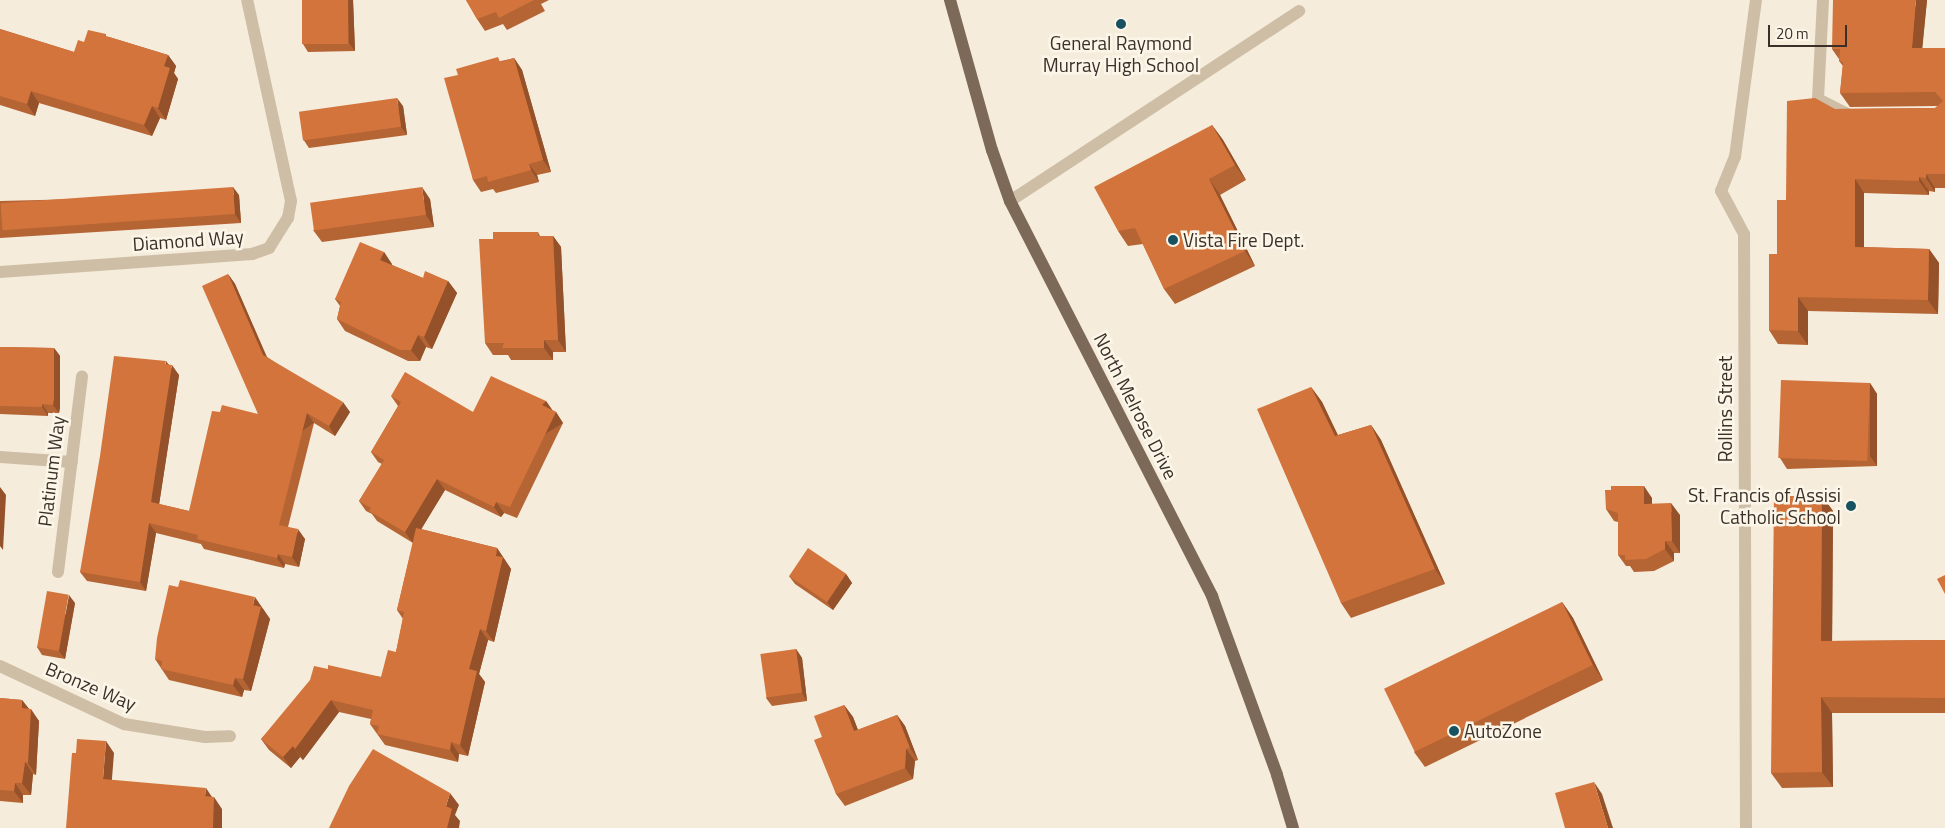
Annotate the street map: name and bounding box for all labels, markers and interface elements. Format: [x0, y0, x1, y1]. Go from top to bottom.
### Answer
scale bar [1770, 15, 1849, 47]
marker: General Raymond Murray High School [1115, 18, 1127, 30]
text: 20 m [1776, 22, 1809, 45]
place label: General Raymond Murray High School [1043, 32, 1199, 76]
street label: Diamond Way [132, 225, 244, 255]
place label: Vista Fire Dept. [1183, 229, 1304, 251]
marker: Vista Fire Dept. [1167, 234, 1179, 246]
street label: North Melrose Drive [1089, 329, 1183, 483]
street label: Rollins Street [1714, 356, 1736, 462]
street label: Platinum Way [33, 414, 69, 528]
place label: St. Francis of Assisi Catholic School [1688, 484, 1841, 528]
marker: St. Francis of Assisi Catholic School [1845, 500, 1857, 512]
street label: Bronze Way [42, 657, 140, 715]
place label: AutoZone [1464, 720, 1542, 742]
marker: AutoZone [1448, 725, 1460, 737]

